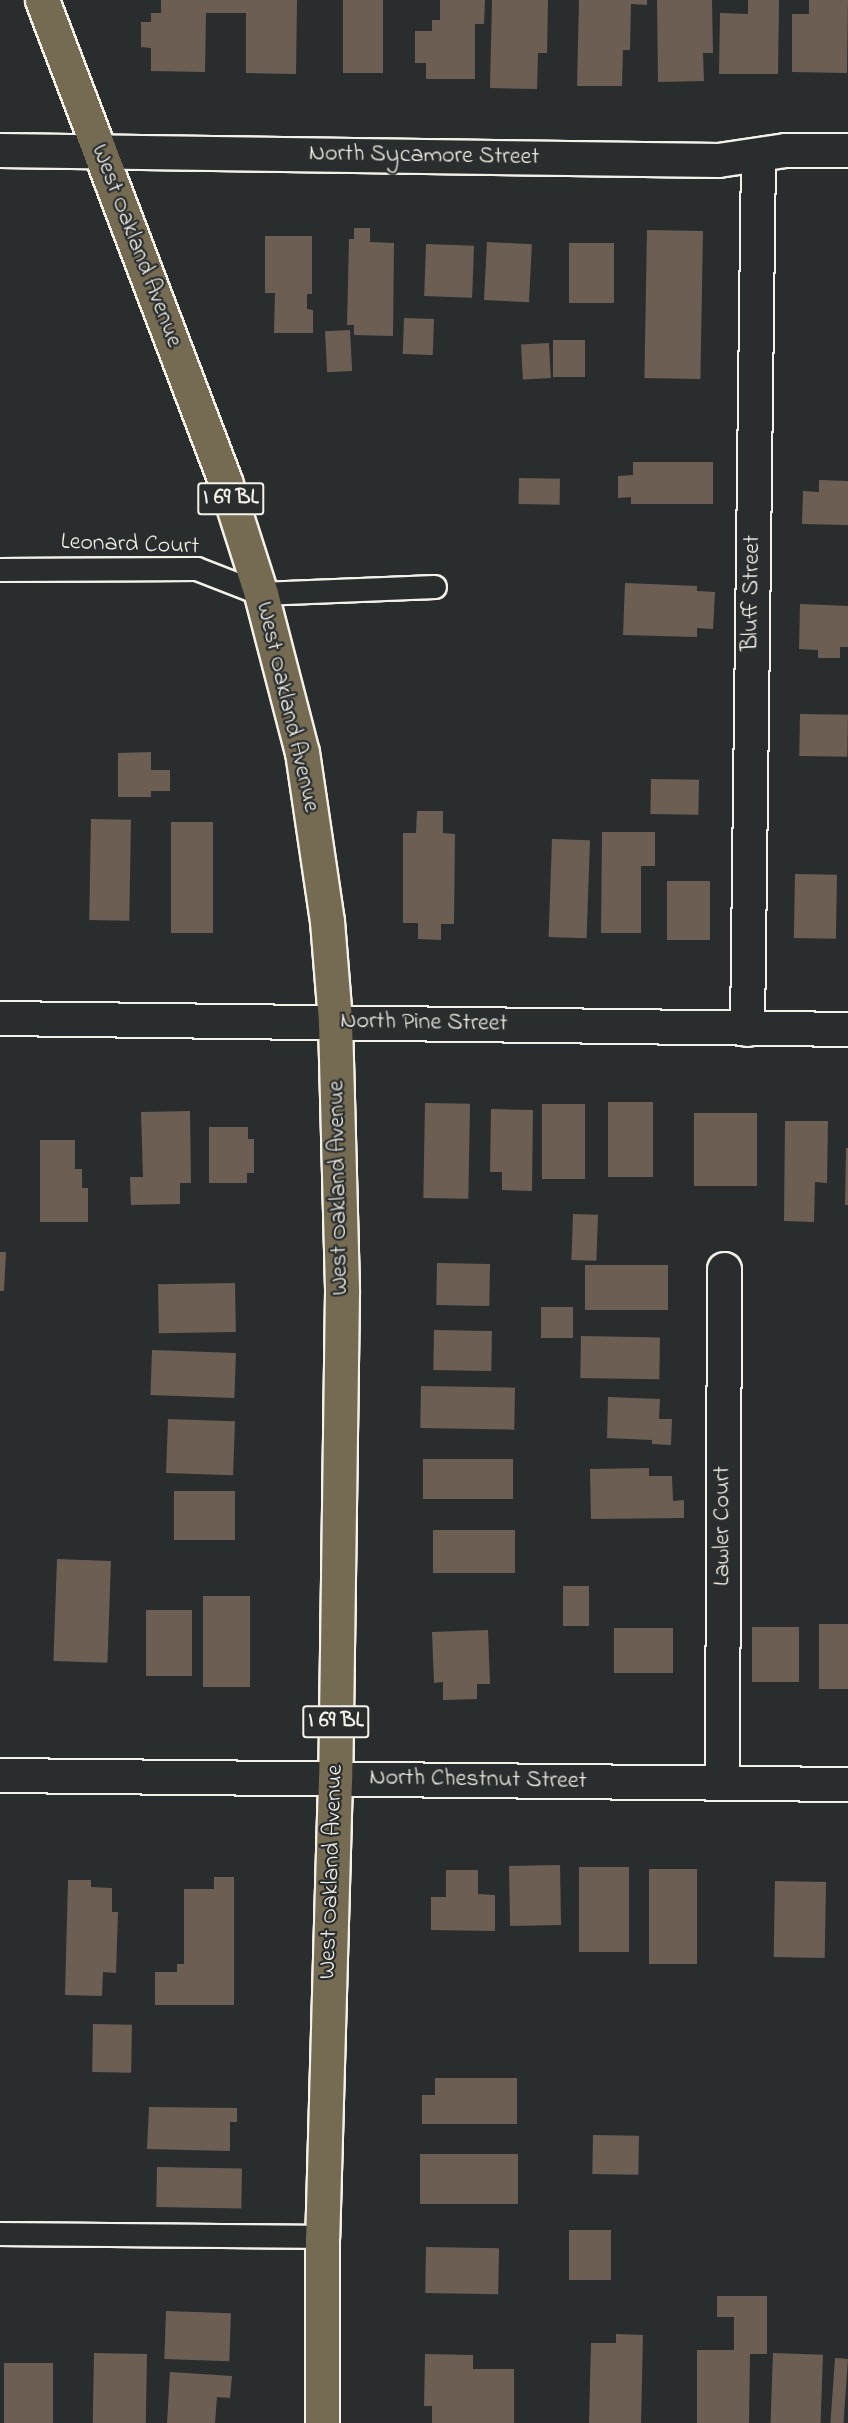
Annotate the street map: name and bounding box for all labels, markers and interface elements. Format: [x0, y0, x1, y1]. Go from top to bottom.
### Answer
street label: North Sycamore Street [309, 140, 539, 172]
street label: West Oakland Avenue [84, 141, 188, 351]
road number: I 69 BL [196, 480, 266, 518]
street label: Leonard Court [60, 528, 200, 562]
street label: Bluff Street [737, 535, 767, 651]
street label: West Oakland Avenue [249, 599, 325, 815]
street label: North Pine Street [340, 1007, 508, 1039]
street label: West Oakland Avenue [323, 1080, 355, 1296]
street label: Lawler Court [709, 1466, 737, 1586]
road number: I 69 BL [302, 1703, 370, 1741]
street label: West Oakland Avenue [314, 1764, 350, 1980]
street label: North Chestnut Street [369, 1764, 587, 1796]

